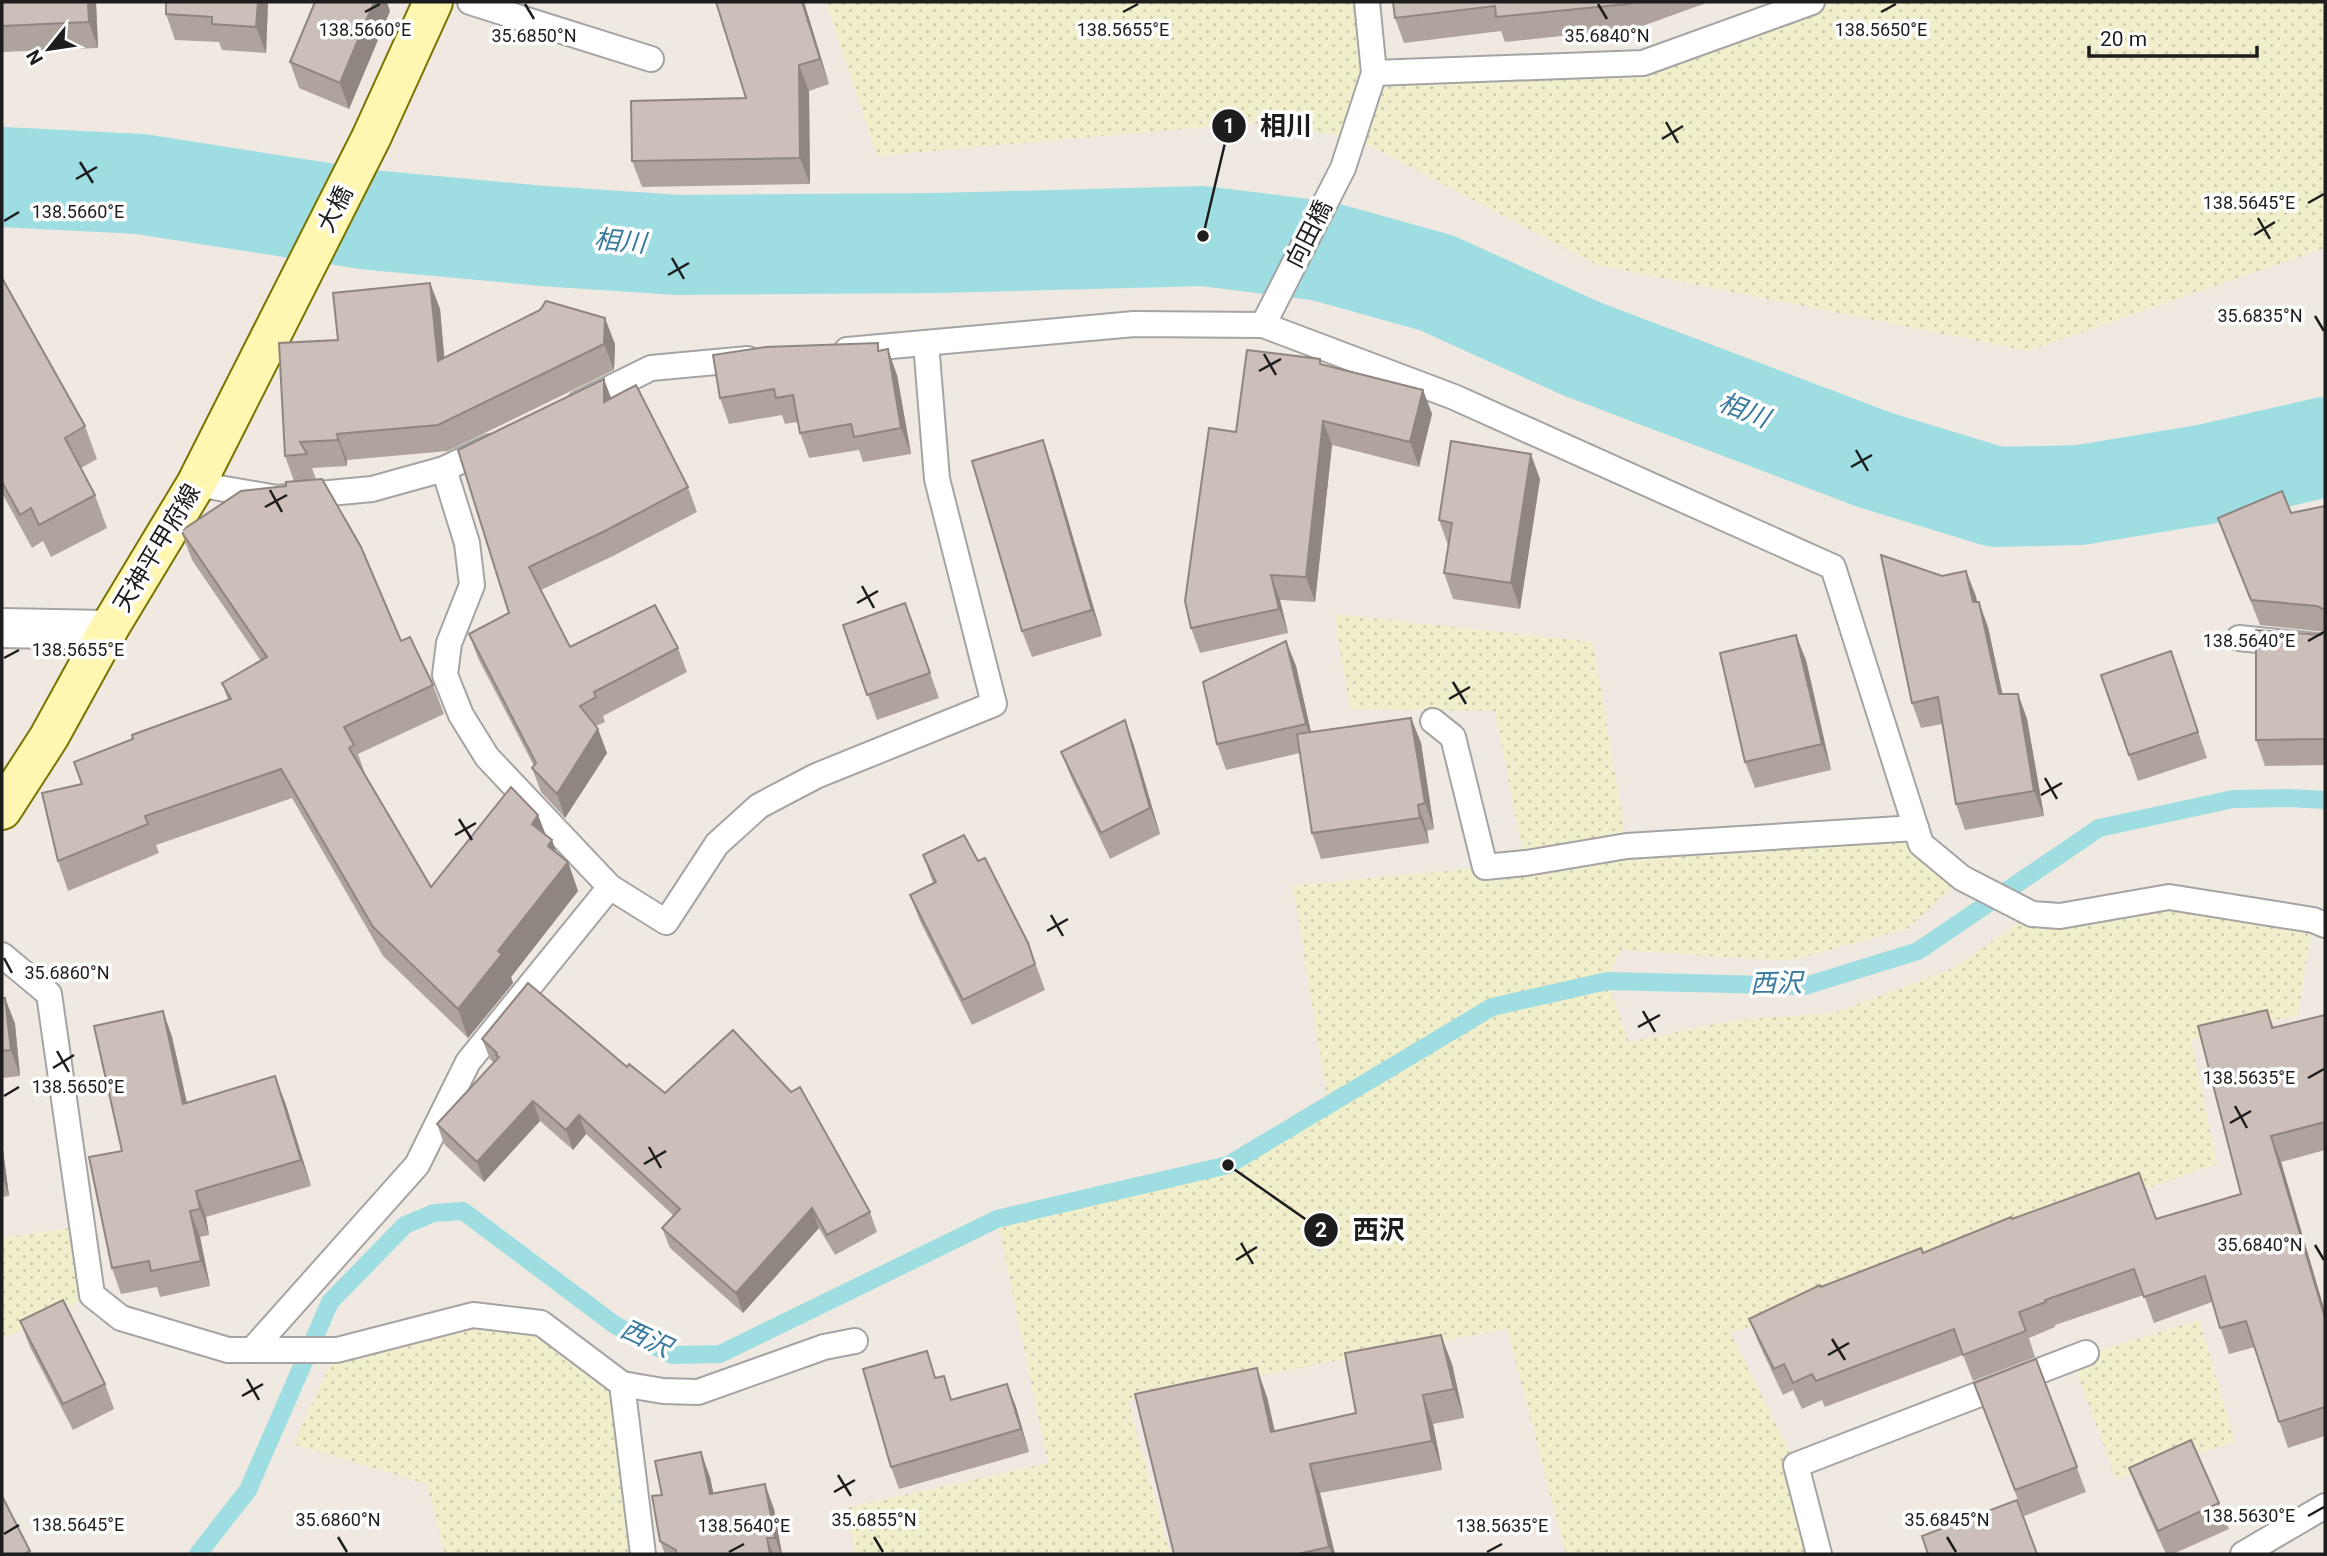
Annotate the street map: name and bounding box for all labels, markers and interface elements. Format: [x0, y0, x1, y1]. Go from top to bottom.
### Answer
north arrow [14, 14, 84, 84]
scale bar [2089, 14, 2257, 58]
text: 138.5660°E [319, 19, 411, 40]
text: 138.5655°E [1077, 19, 1169, 40]
text: 138.5650°E [1835, 19, 1927, 40]
text: 35.6850°N [491, 25, 577, 46]
text: 35.6840°N [1564, 25, 1650, 46]
text: 20 m [2100, 27, 2147, 51]
text: N [21, 46, 48, 69]
callout: 相川 [1211, 102, 1326, 149]
text: 相川 [1260, 111, 1312, 141]
text: 1 [1223, 114, 1235, 138]
street label: 大橋 [312, 181, 358, 237]
text: 138.5645°E [2203, 192, 2295, 213]
street label: 向田橋 [1280, 196, 1338, 272]
text: 138.5660°E [32, 201, 124, 222]
water label: 相川 [593, 224, 650, 258]
text: 35.6835°N [2217, 305, 2303, 326]
water label: 相川 [1714, 387, 1776, 434]
street label: 天神平甲府線 [108, 479, 206, 617]
text: 138.5640°E [2203, 630, 2295, 651]
text: 138.5655°E [32, 639, 124, 660]
text: 35.6860°N [24, 962, 110, 983]
water label: 西沢 [1750, 967, 1805, 998]
text: 138.5635°E [2203, 1067, 2295, 1088]
text: 138.5650°E [32, 1076, 124, 1097]
callout: 西沢 [1304, 1206, 1419, 1253]
text: 西沢 [1353, 1215, 1405, 1245]
text: 2 [1315, 1218, 1327, 1242]
text: 35.6840°N [2217, 1234, 2303, 1255]
water label: 西沢 [616, 1313, 679, 1364]
text: 138.5630°E [2203, 1505, 2295, 1526]
text: 35.6860°N [295, 1509, 381, 1530]
text: 35.6855°N [831, 1509, 917, 1530]
text: 35.6845°N [1904, 1509, 1990, 1530]
text: 138.5645°E [32, 1514, 124, 1535]
text: 138.5640°E [698, 1515, 790, 1536]
text: 138.5635°E [1456, 1515, 1548, 1536]

